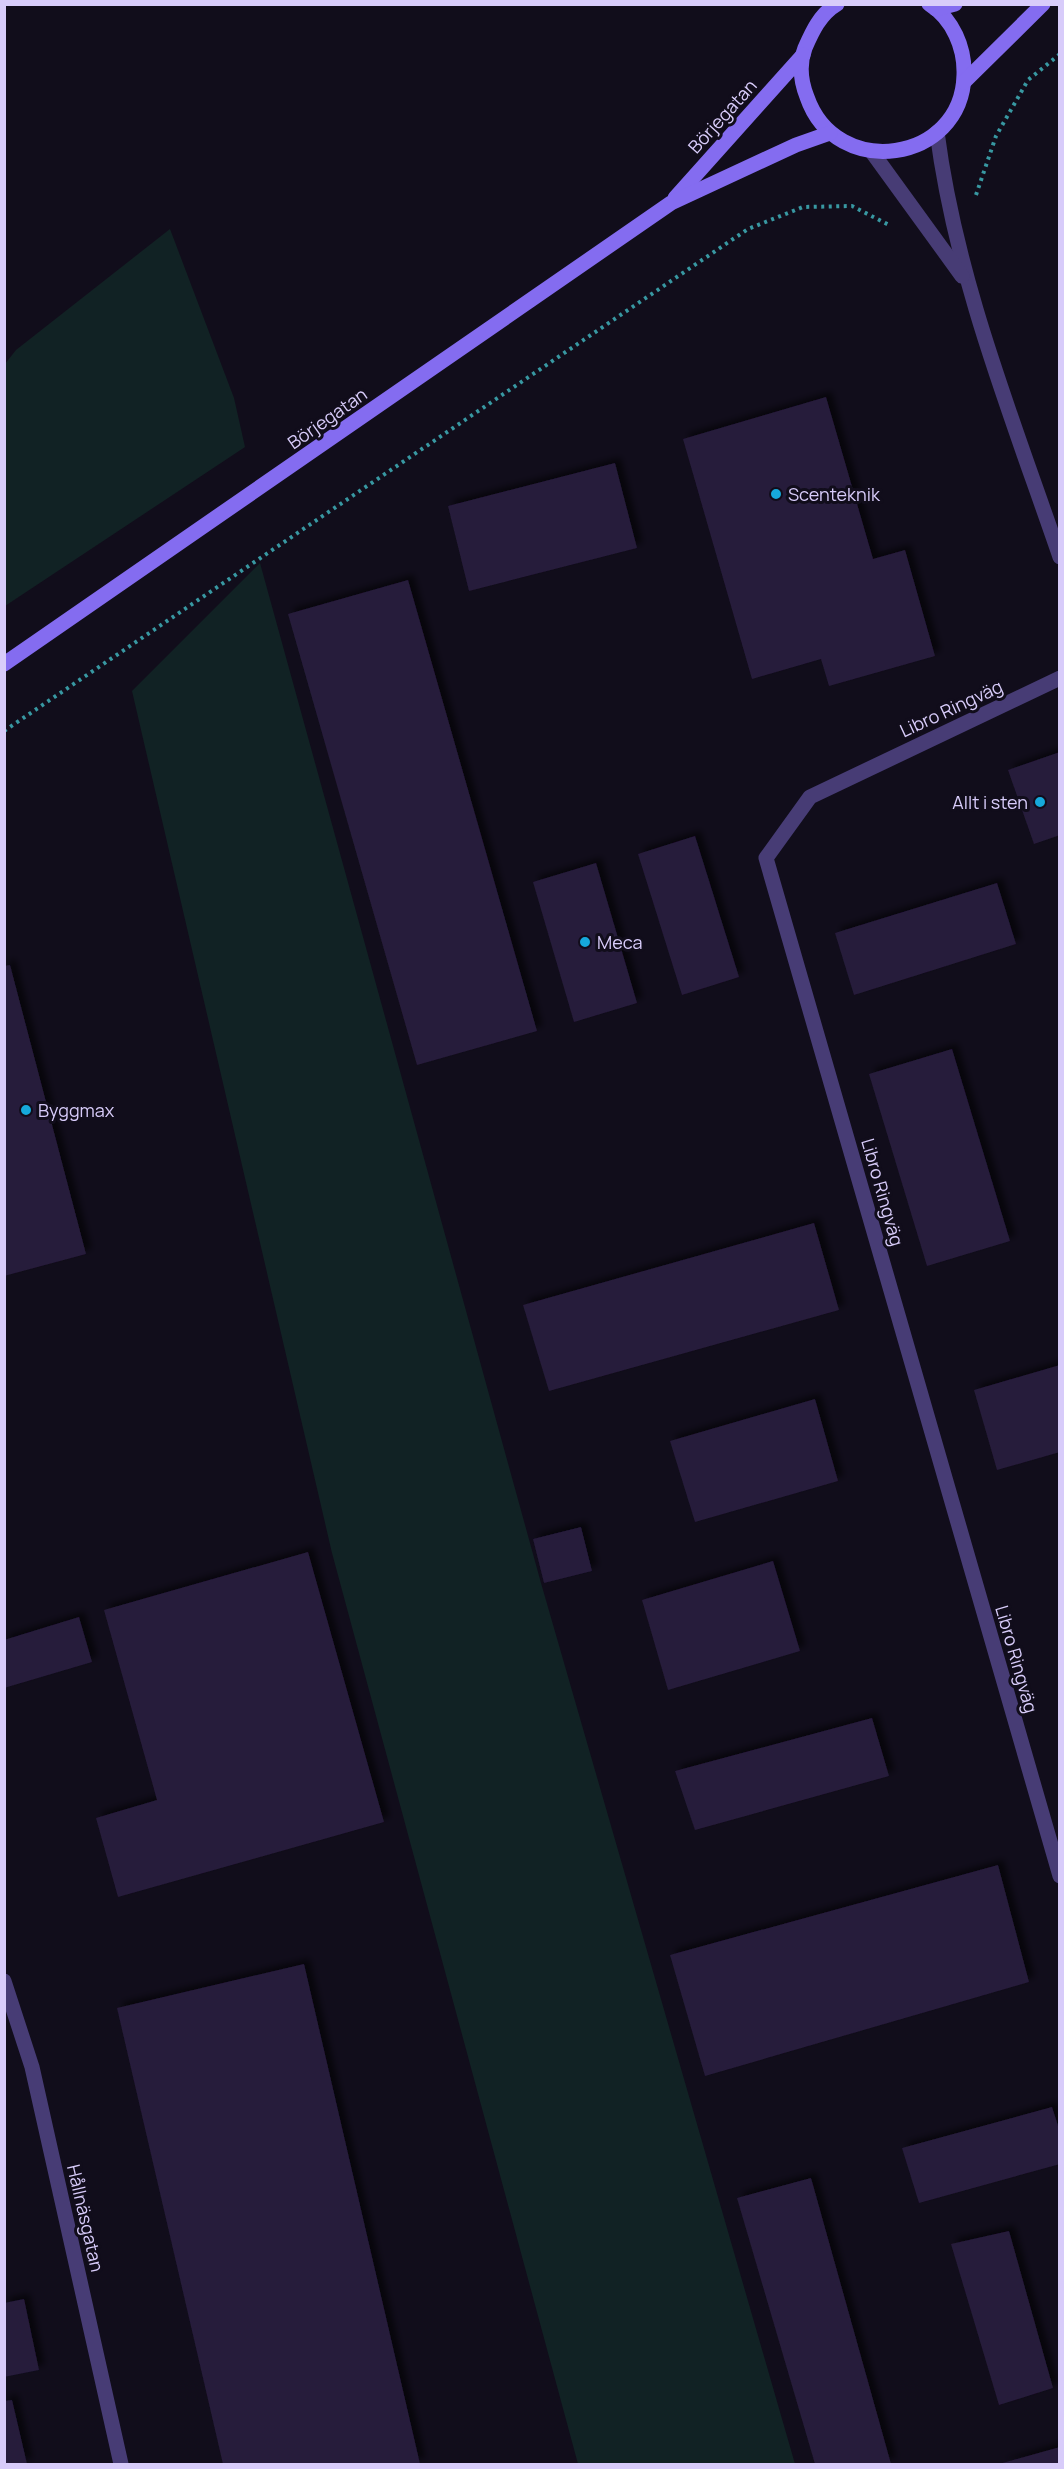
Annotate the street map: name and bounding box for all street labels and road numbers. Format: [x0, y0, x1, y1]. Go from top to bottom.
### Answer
street label: Börjegatan [682, 74, 762, 158]
street label: Börjegatan [283, 382, 371, 454]
street label: Libro Ringväg [896, 674, 1006, 742]
street label: Libro Ringväg [856, 1135, 910, 1249]
street label: Libro Ringväg [990, 1602, 1044, 1716]
street label: Hållnäsgatan [62, 2162, 110, 2274]

